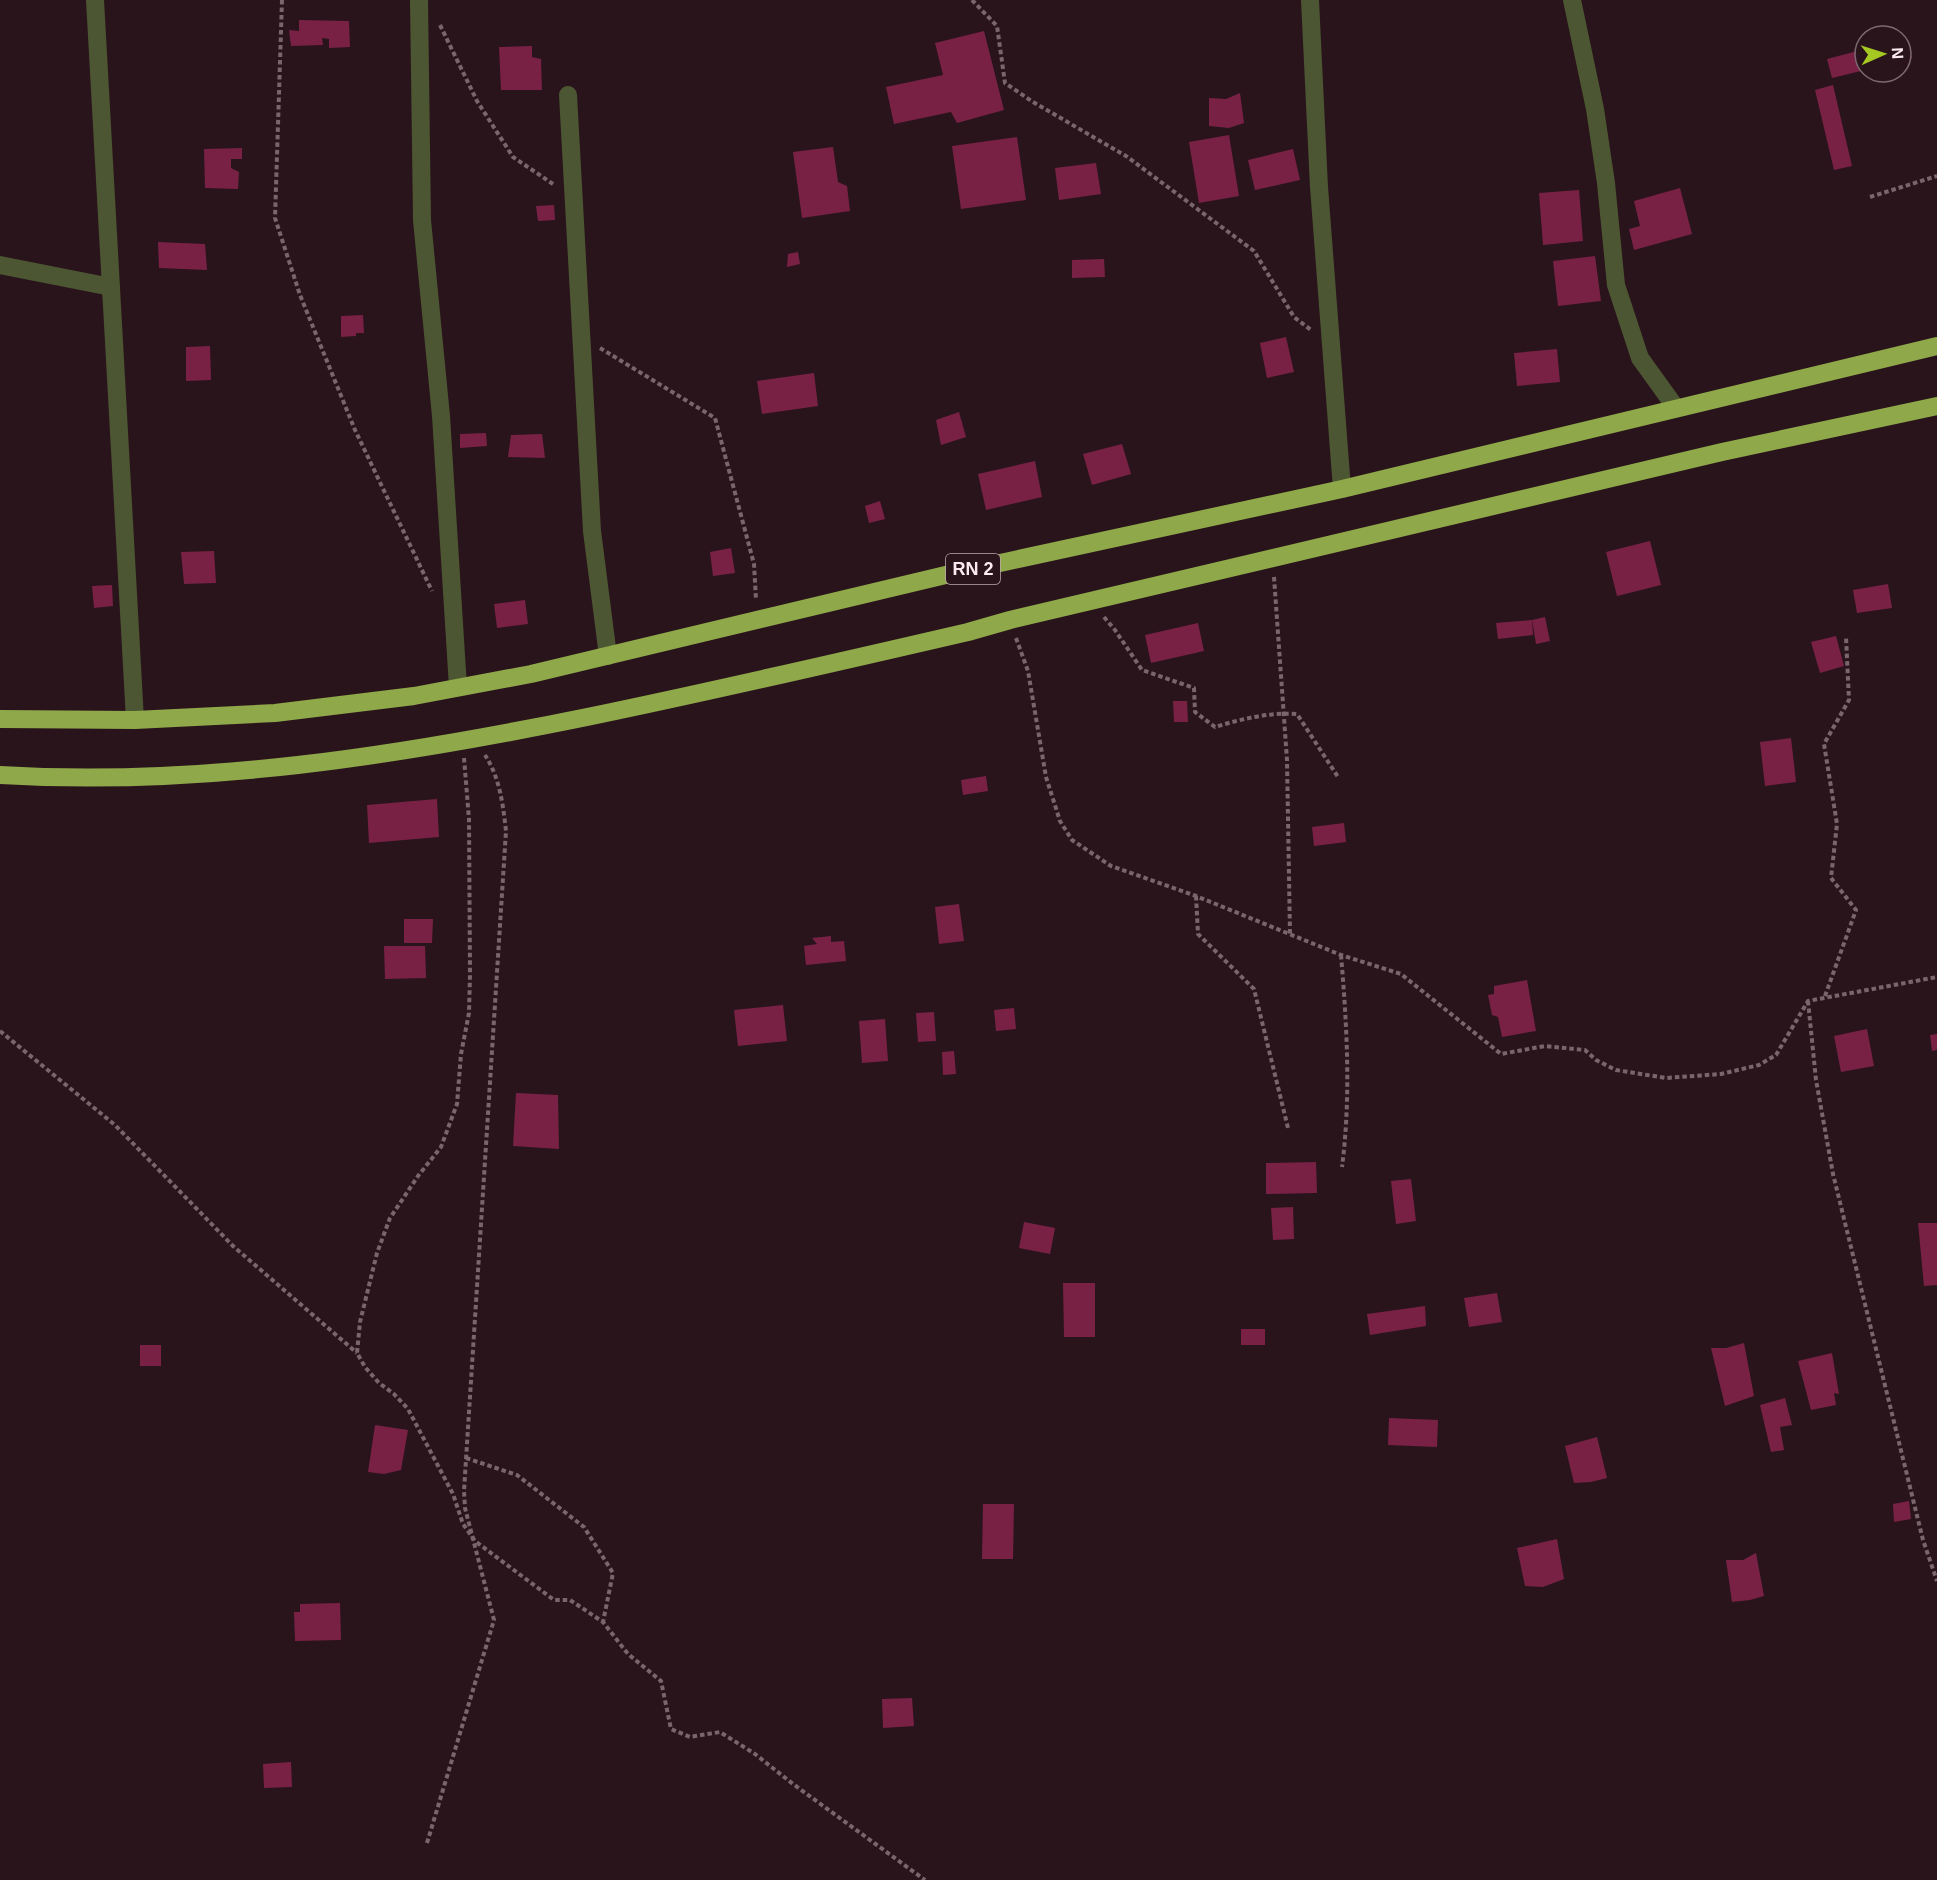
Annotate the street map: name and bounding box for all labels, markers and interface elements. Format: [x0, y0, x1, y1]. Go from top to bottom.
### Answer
north arrow [1853, 24, 1913, 84]
text: N [1889, 47, 1906, 59]
road number: RN 2 [946, 554, 1000, 584]

